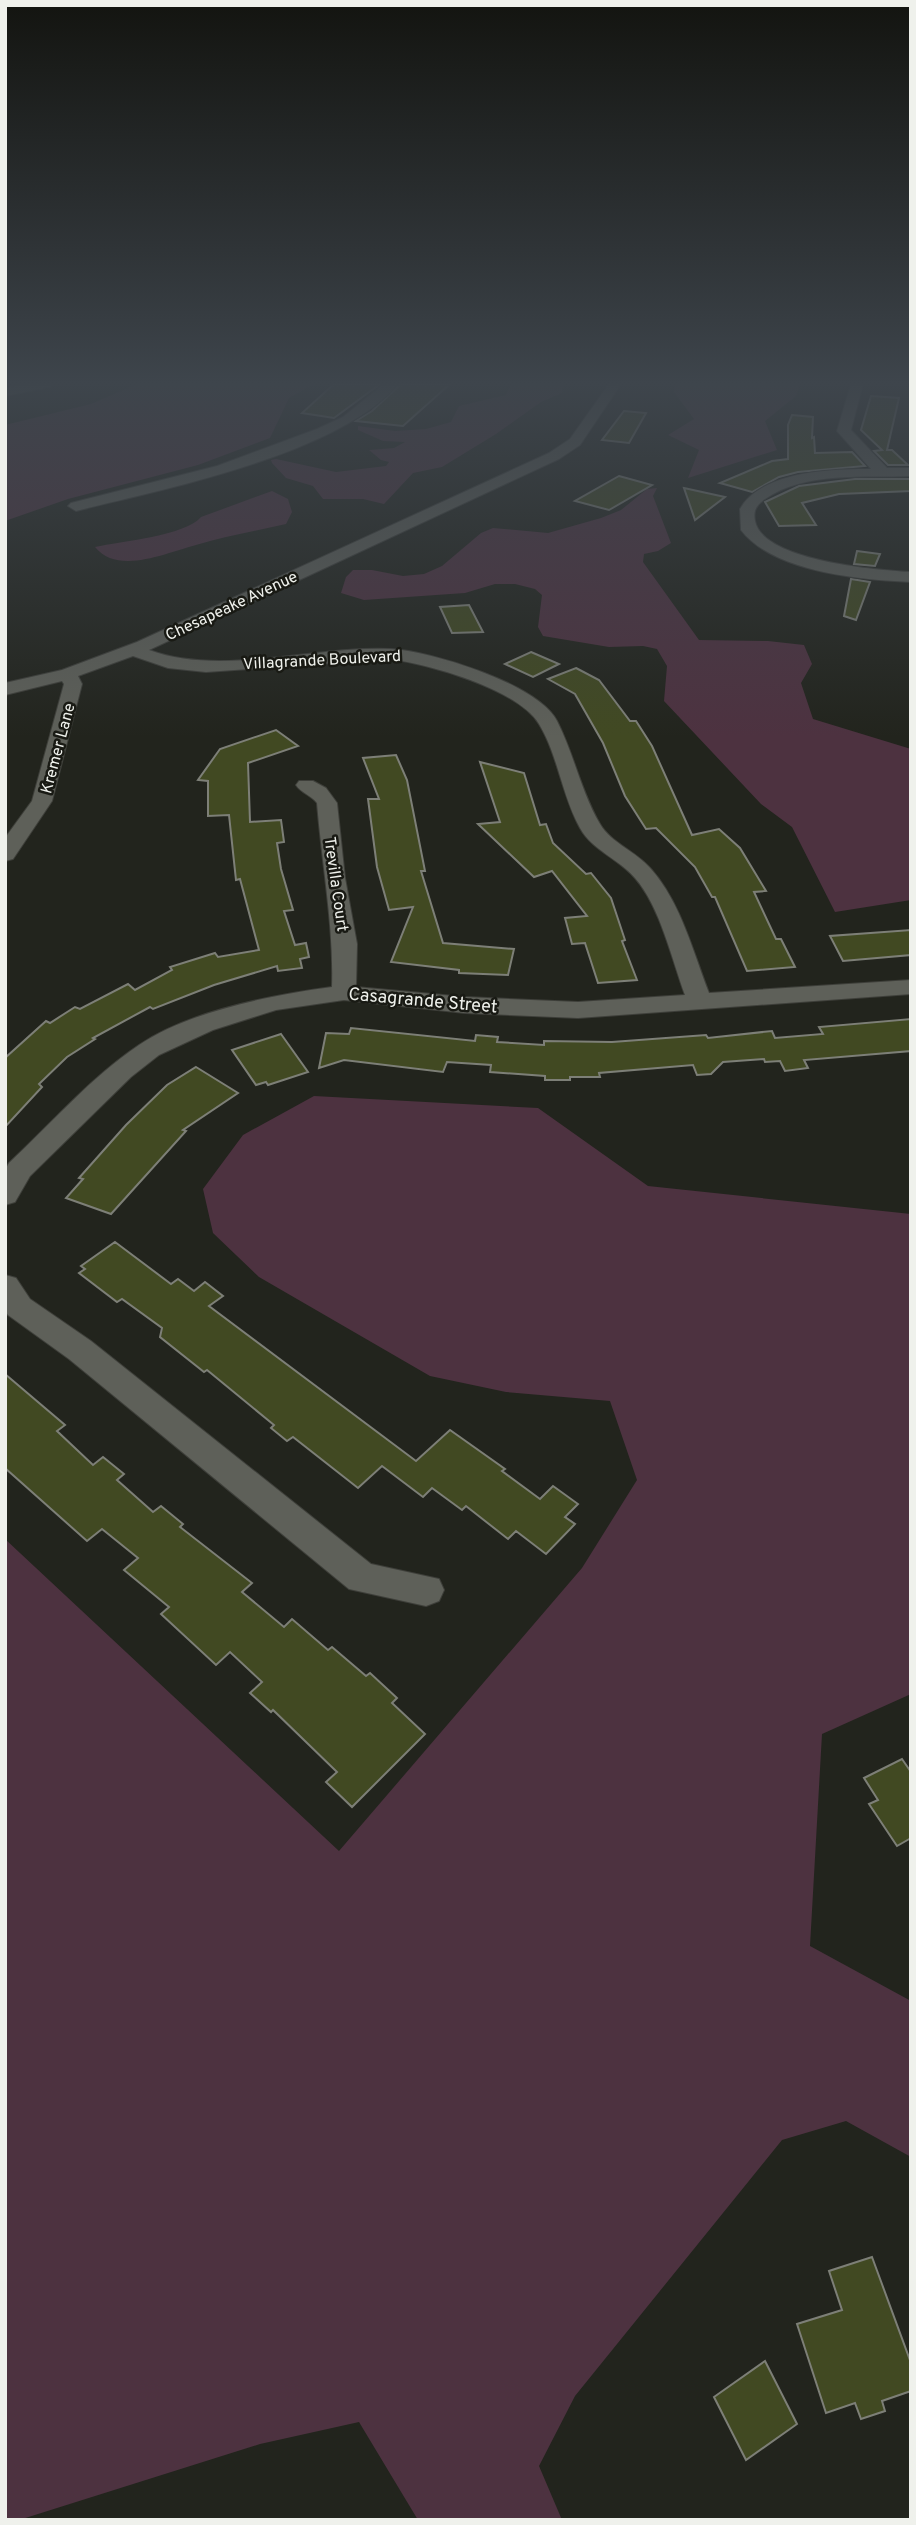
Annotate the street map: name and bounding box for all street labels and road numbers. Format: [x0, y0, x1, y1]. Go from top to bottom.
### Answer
street label: Chesapeake Avenue [163, 567, 301, 646]
street label: Villagrande Boulevard [243, 647, 402, 675]
street label: Kremer Lane [37, 701, 81, 796]
street label: Trevilla Court [318, 835, 352, 933]
street label: Casagrande Street [347, 984, 498, 1019]

